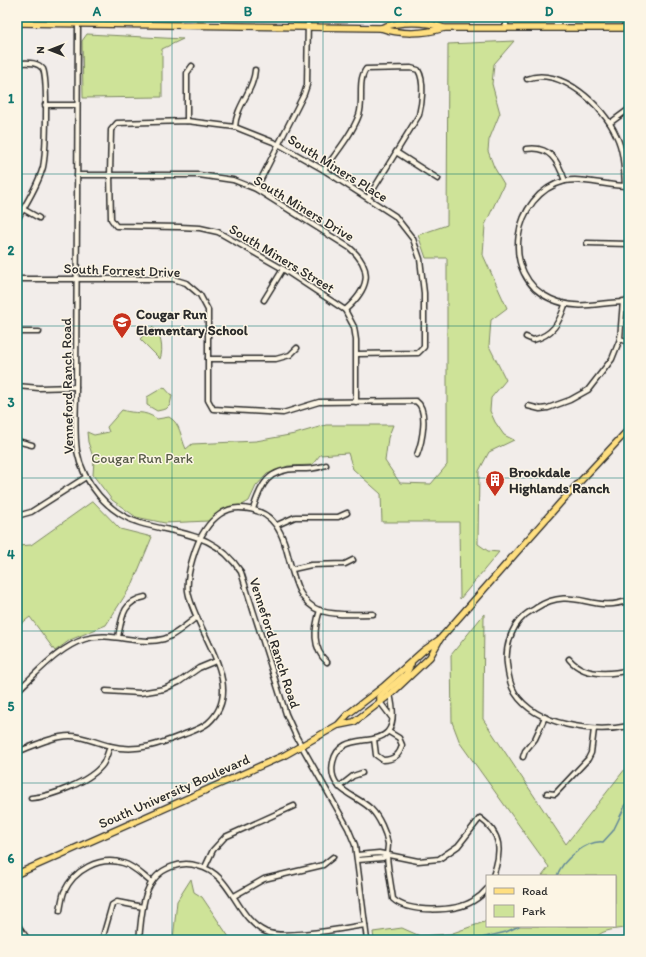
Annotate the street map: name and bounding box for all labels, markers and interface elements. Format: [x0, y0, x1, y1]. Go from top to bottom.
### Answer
text: A [92, 4, 102, 19]
text: B [244, 4, 253, 19]
text: C [394, 4, 403, 19]
text: D [545, 4, 554, 19]
north arrow [30, 30, 70, 70]
text: N [34, 46, 47, 54]
text: 1 [8, 91, 14, 106]
street label: South Miners Place [285, 131, 391, 206]
street label: South Miners Drive [250, 172, 357, 245]
street label: South Miners Street [226, 220, 338, 297]
text: 2 [8, 243, 15, 258]
street label: South Forrest Drive [63, 260, 181, 281]
place label: Cougar Run Elementary School [136, 306, 249, 339]
school or university icon: Cougar Run Elementary School [111, 311, 133, 339]
street label: Venneford Ranch Road [58, 317, 77, 454]
text: 3 [7, 395, 15, 410]
park label: Cougar Run Park [91, 450, 193, 467]
place label: Brookdale Highlands Ranch [509, 464, 610, 497]
building icon: Brookdale Highlands Ranch [484, 469, 506, 497]
text: 4 [7, 547, 15, 562]
street label: Venneford Ranch Road [245, 576, 304, 711]
text: 5 [8, 699, 15, 714]
street label: South University Boulevard [96, 750, 253, 832]
text: 6 [8, 851, 15, 866]
legend [486, 875, 616, 927]
text: Road [522, 884, 548, 898]
text: Park [522, 904, 546, 918]

